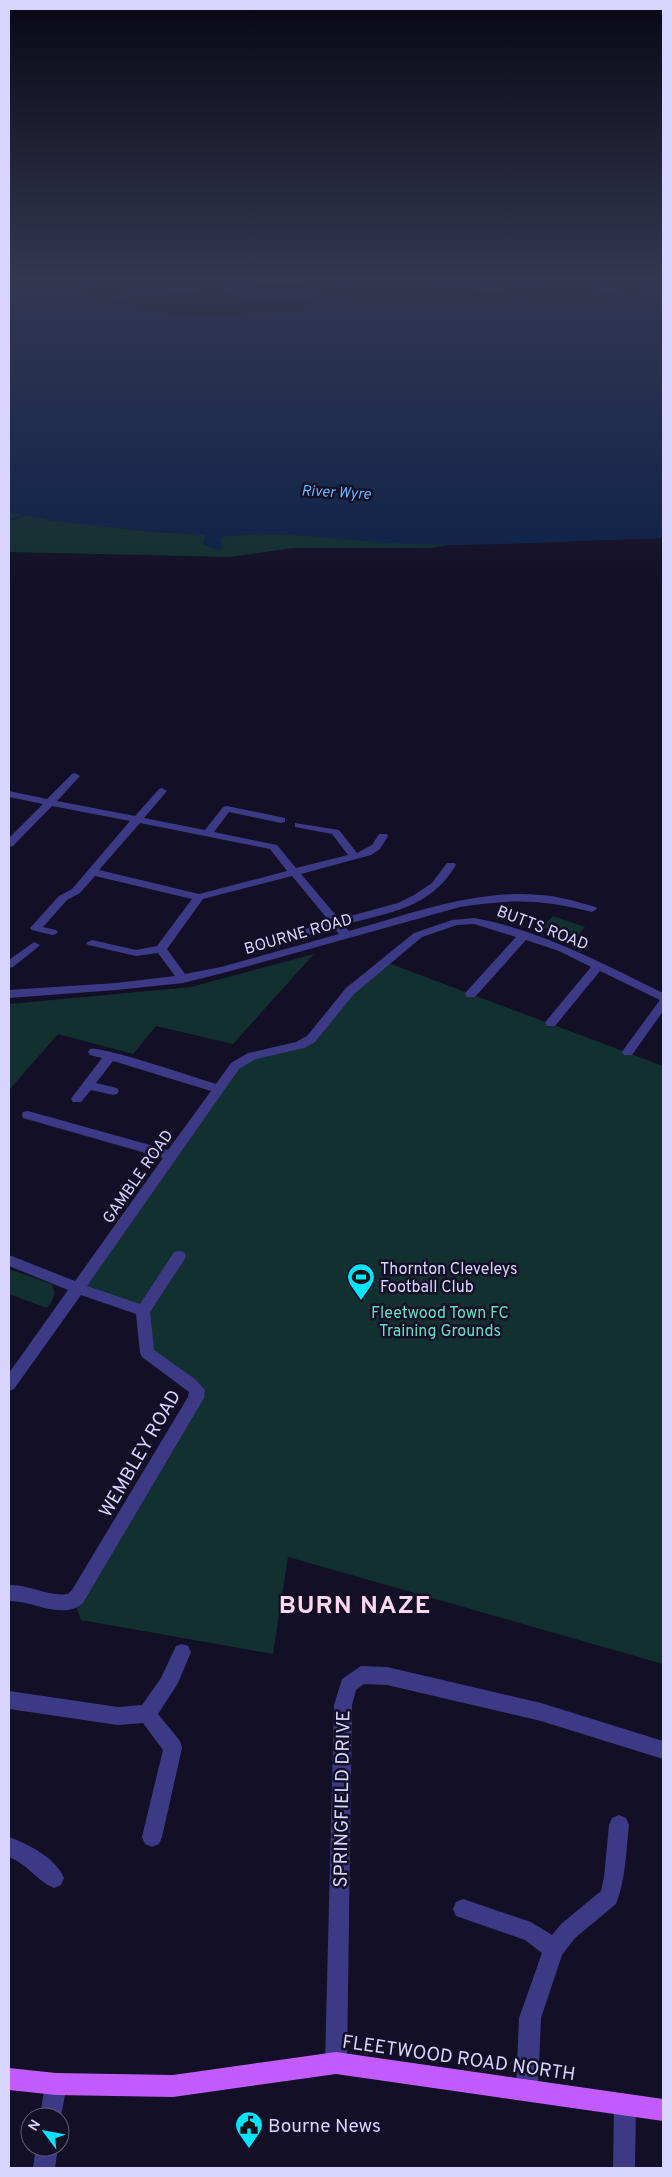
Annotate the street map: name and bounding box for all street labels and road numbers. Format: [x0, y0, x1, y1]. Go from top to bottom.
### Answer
street label: BUTTS ROAD [494, 902, 591, 955]
street label: BOURNE ROAD [242, 910, 355, 960]
street label: GAMBLE ROAD [99, 1126, 178, 1228]
street label: WEMBLEY ROAD [95, 1386, 187, 1522]
street label: SPRINGFIELD DRIVE [329, 1710, 357, 1888]
street label: FLEETWOOD ROAD NORTH [341, 2031, 577, 2087]

